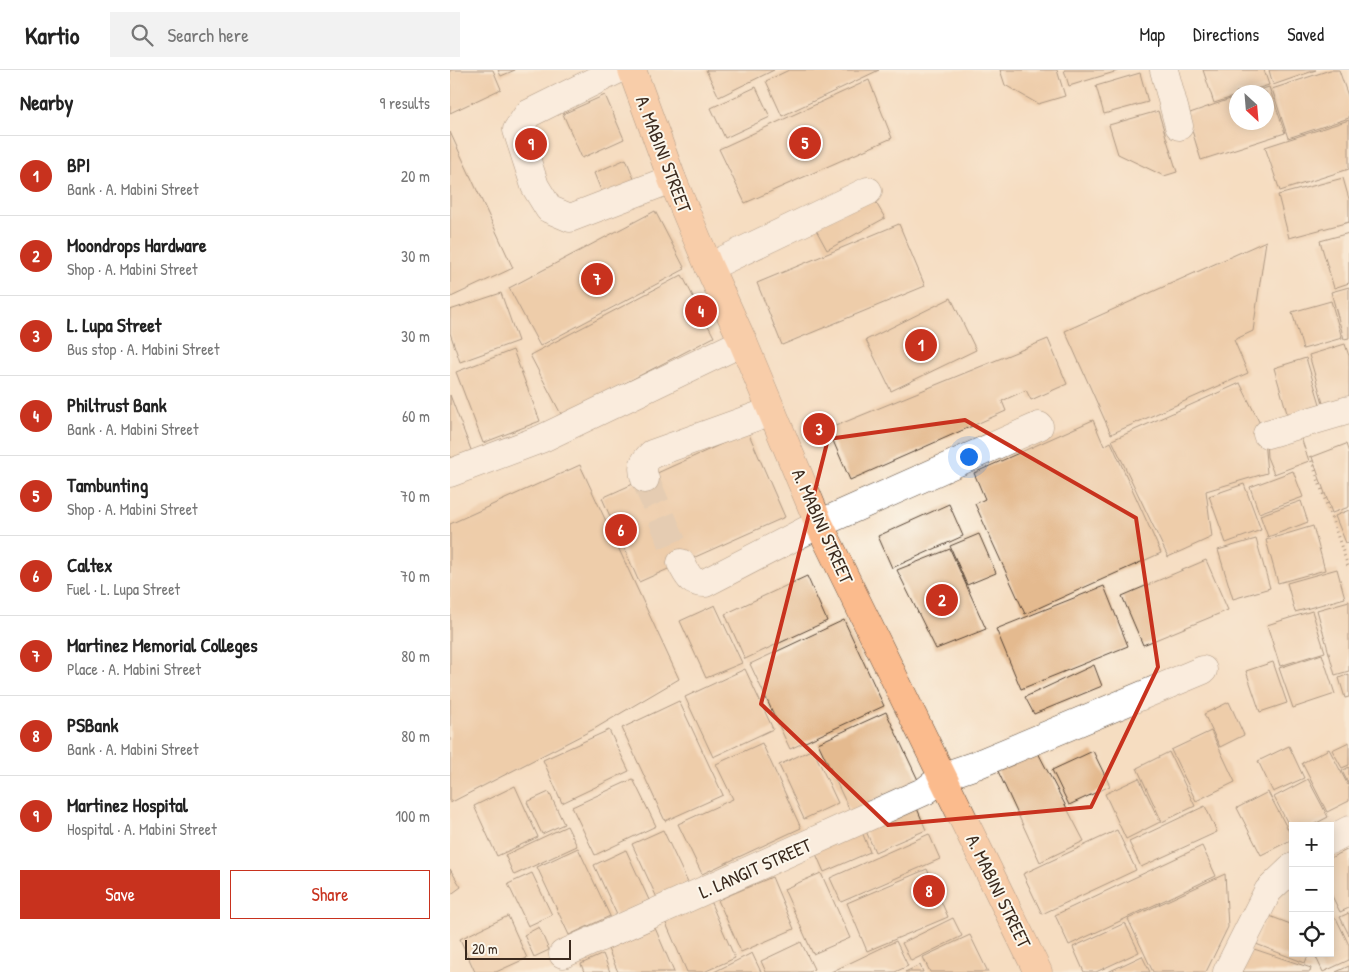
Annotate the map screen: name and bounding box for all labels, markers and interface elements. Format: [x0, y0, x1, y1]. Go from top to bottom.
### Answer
search box [110, 12, 460, 57]
text: Kartio [25, 19, 80, 51]
icon: search [128, 21, 156, 49]
text: Search here [168, 22, 249, 48]
text: Map [1140, 22, 1165, 47]
text: Directions [1193, 22, 1259, 47]
text: Saved [1287, 22, 1324, 47]
north arrow [1229, 85, 1274, 130]
text: Nearby [20, 88, 73, 117]
text: 9 results [379, 92, 430, 114]
street label: A. MABINI STREET [630, 92, 699, 217]
pin: 5 [789, 124, 821, 162]
pin: 9 [515, 125, 547, 163]
text: BPI [67, 152, 90, 178]
text: 1 [33, 165, 39, 187]
text: 20 m [401, 165, 430, 187]
text: Bank · A. Mabini Street [67, 178, 198, 200]
text: Moondrops Hardware [67, 232, 207, 258]
text: 2 [32, 245, 40, 267]
text: 30 m [401, 245, 430, 267]
text: Shop · A. Mabini Street [67, 258, 198, 280]
pin: 7 [581, 260, 613, 298]
pin: 4 [685, 292, 717, 330]
text: L. Lupa Street [67, 312, 161, 338]
text: 3 [32, 325, 40, 347]
text: 30 m [401, 325, 430, 347]
pin: 1 [905, 326, 937, 364]
text: Bus stop · A. Mabini Street [67, 338, 220, 360]
text: Philtrust Bank [67, 392, 167, 418]
text: 4 [33, 405, 39, 427]
text: 60 m [402, 405, 430, 427]
pin: 3 [803, 410, 835, 448]
text: Bank · A. Mabini Street [67, 418, 198, 440]
your location [956, 444, 982, 470]
street label: A. MABINI STREET [786, 464, 860, 589]
text: Tambunting [67, 472, 148, 498]
text: 5 [33, 485, 39, 507]
text: 70 m [400, 485, 430, 507]
text: Shop · A. Mabini Street [67, 498, 198, 520]
pin: 6 [605, 511, 637, 549]
text: Caltex [67, 552, 113, 578]
text: 6 [33, 565, 39, 587]
text: 70 m [400, 565, 430, 587]
text: Fuel · L. Lupa Street [67, 578, 180, 600]
pin: 2 [926, 581, 958, 619]
text: Martinez Memorial Colleges [67, 632, 258, 658]
text: 7 [32, 645, 40, 667]
text: 80 m [401, 645, 430, 667]
text: Place · A. Mabini Street [67, 658, 201, 680]
text: PSBank [67, 712, 118, 738]
text: 8 [33, 725, 39, 747]
text: 80 m [401, 725, 430, 747]
text: Bank · A. Mabini Street [67, 738, 198, 760]
text: Martinez Hospital [67, 792, 188, 818]
text: 9 [33, 805, 39, 827]
text: 100 m [395, 805, 430, 827]
text: Hospital · A. Mabini Street [67, 818, 217, 840]
map controls [1289, 822, 1334, 957]
button: + [1289, 822, 1334, 867]
street label: A. MABINI STREET [960, 830, 1038, 953]
street label: L. LANGIT STREET [695, 831, 816, 904]
button: − [1289, 867, 1334, 912]
button: Save [20, 870, 220, 919]
button: Share [230, 870, 430, 919]
pin: 8 [913, 872, 945, 910]
button: locate [1289, 912, 1334, 957]
scale bar [465, 937, 571, 960]
text: 20 m [472, 939, 498, 958]

